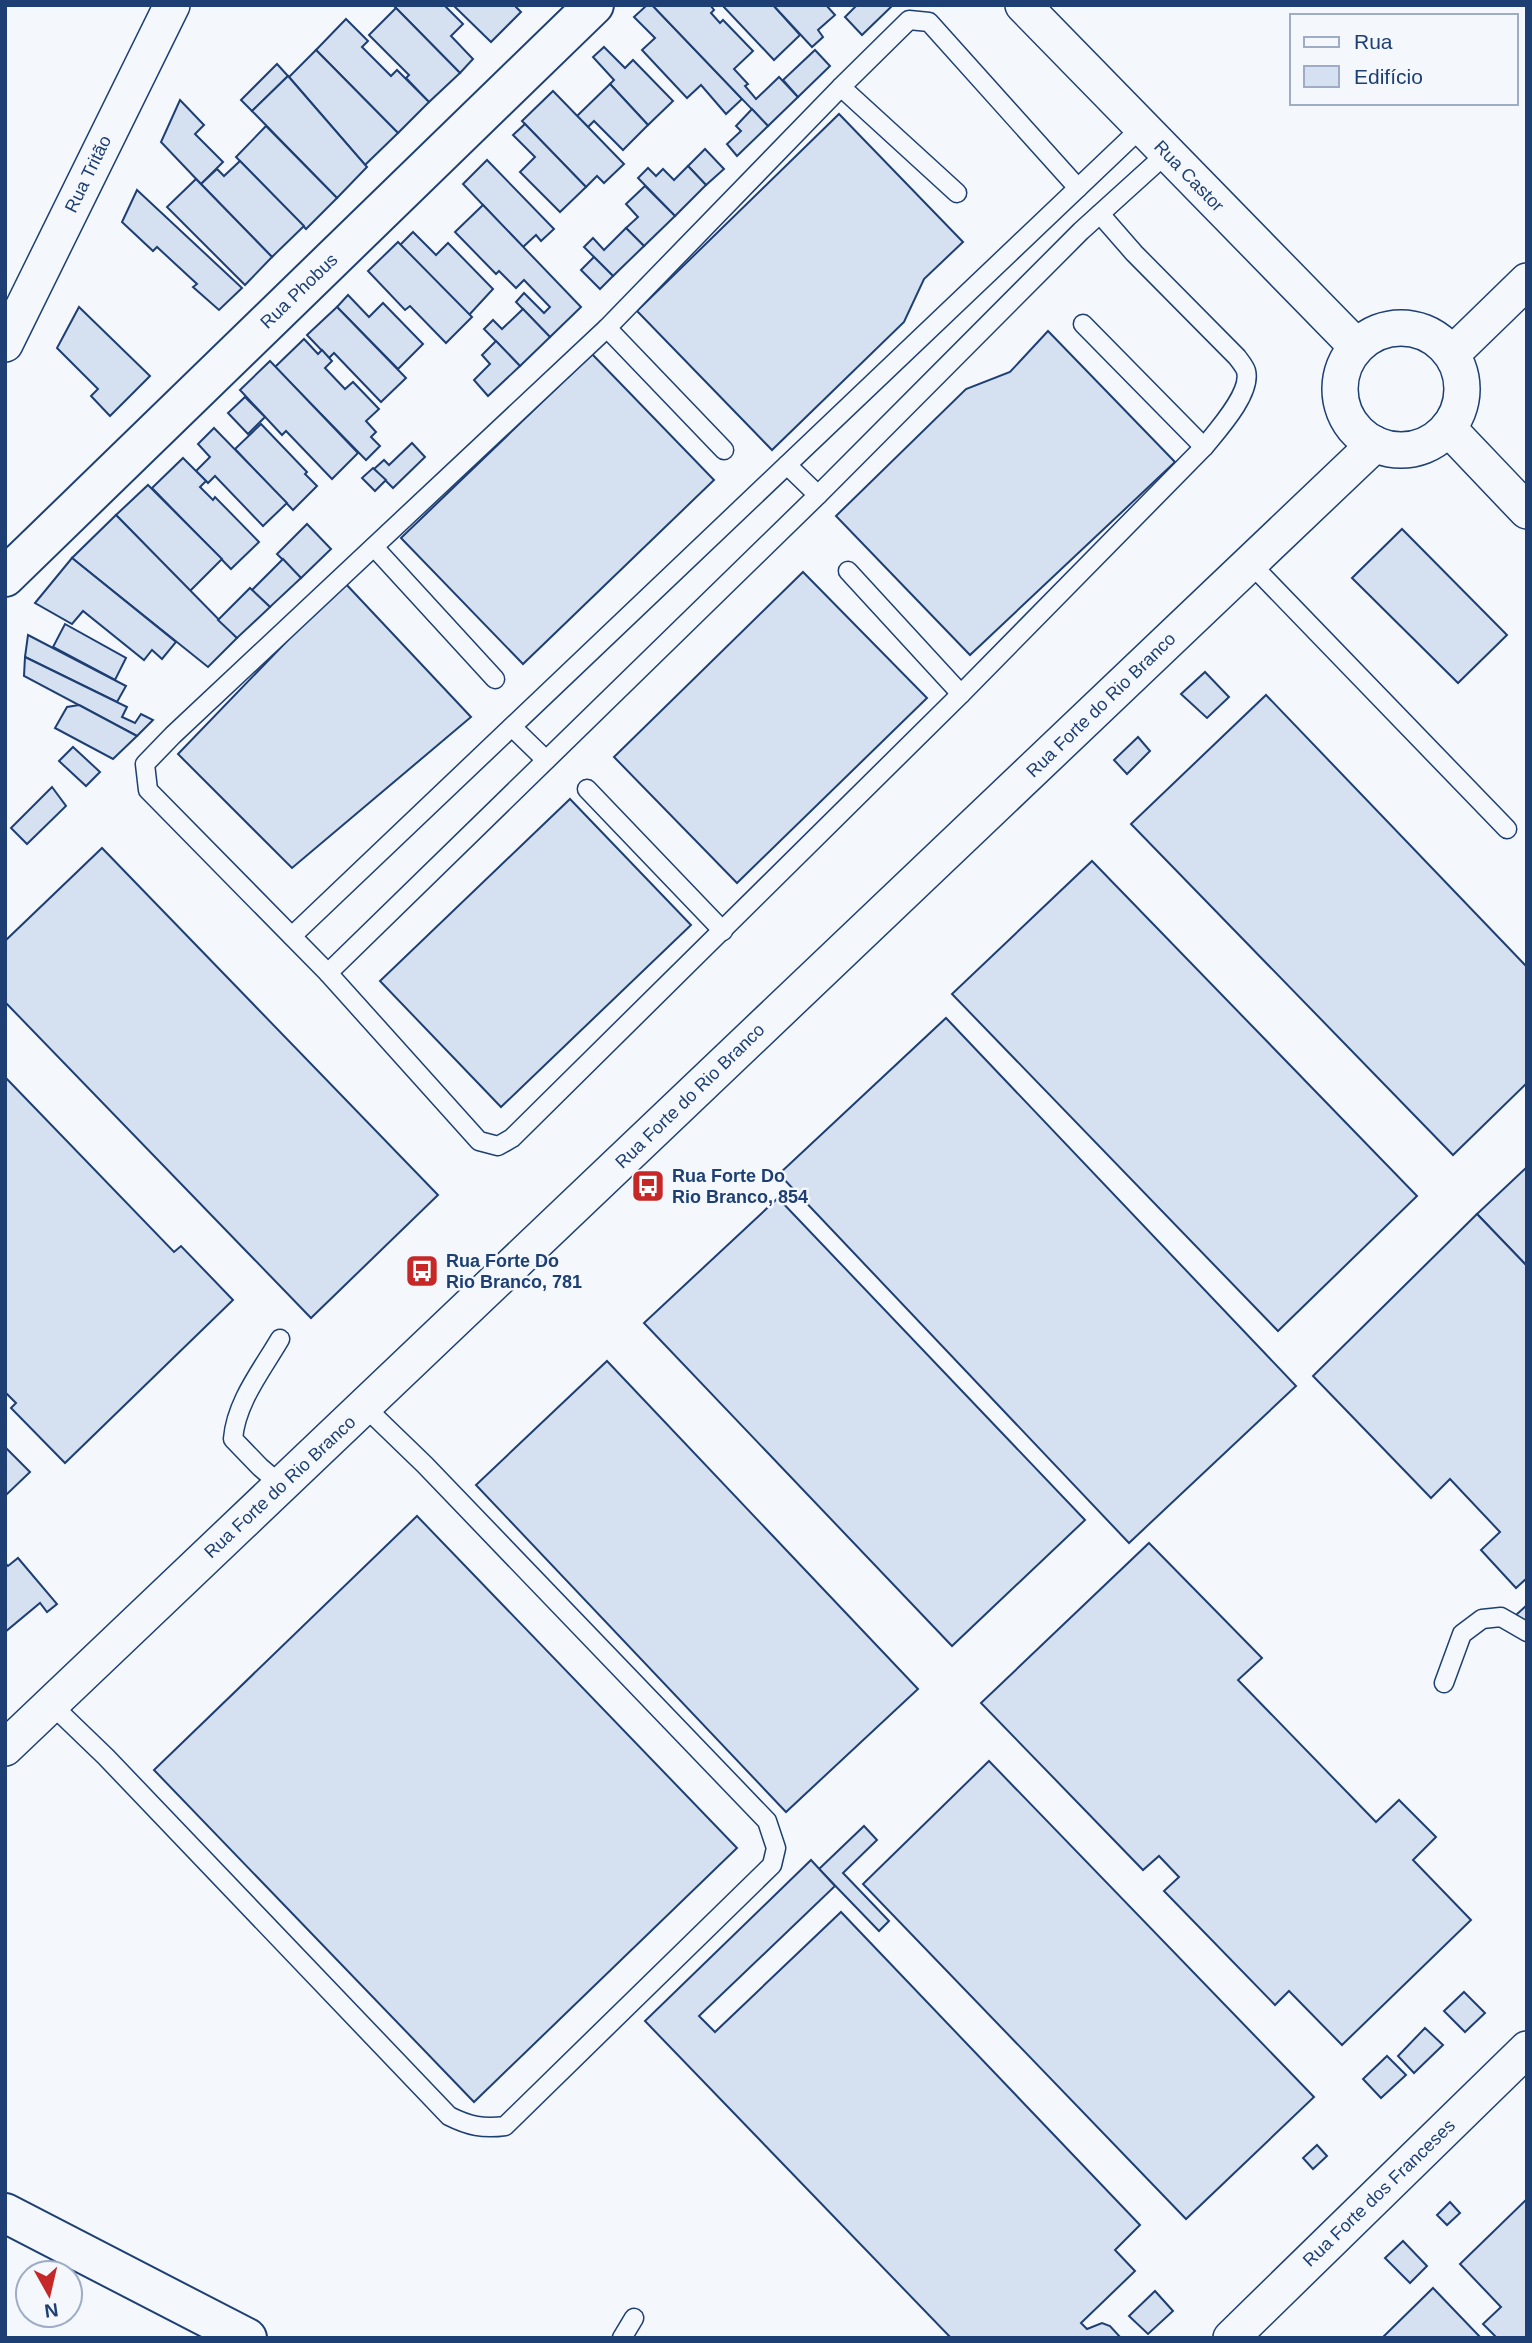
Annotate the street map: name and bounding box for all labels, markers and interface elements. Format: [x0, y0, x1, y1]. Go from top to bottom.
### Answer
legend [1290, 14, 1518, 105]
text: Rua [1354, 30, 1393, 53]
text: Edifício [1354, 65, 1423, 88]
street label: Rua Tritão [61, 132, 115, 216]
street label: Rua Castor [1150, 136, 1228, 216]
street label: Rua Phobus [256, 249, 342, 333]
street label: Rua Forte do Rio Branco [1022, 629, 1180, 781]
street label: Rua Forte do Rio Branco [611, 1020, 769, 1172]
place label: Rua Forte Do Rio Branco, 854 [672, 1166, 808, 1207]
bus stop icon: Rua Forte Do Rio Branco, 854 [629, 1167, 667, 1205]
place label: Rua Forte Do Rio Branco, 781 [446, 1251, 582, 1292]
bus stop icon: Rua Forte Do Rio Branco, 781 [403, 1252, 441, 1290]
street label: Rua Forte do Rio Branco [200, 1412, 360, 1562]
street label: Rua Forte dos Franceses [1299, 2115, 1459, 2271]
north arrow [14, 2259, 84, 2329]
text: N [43, 2299, 60, 2322]

